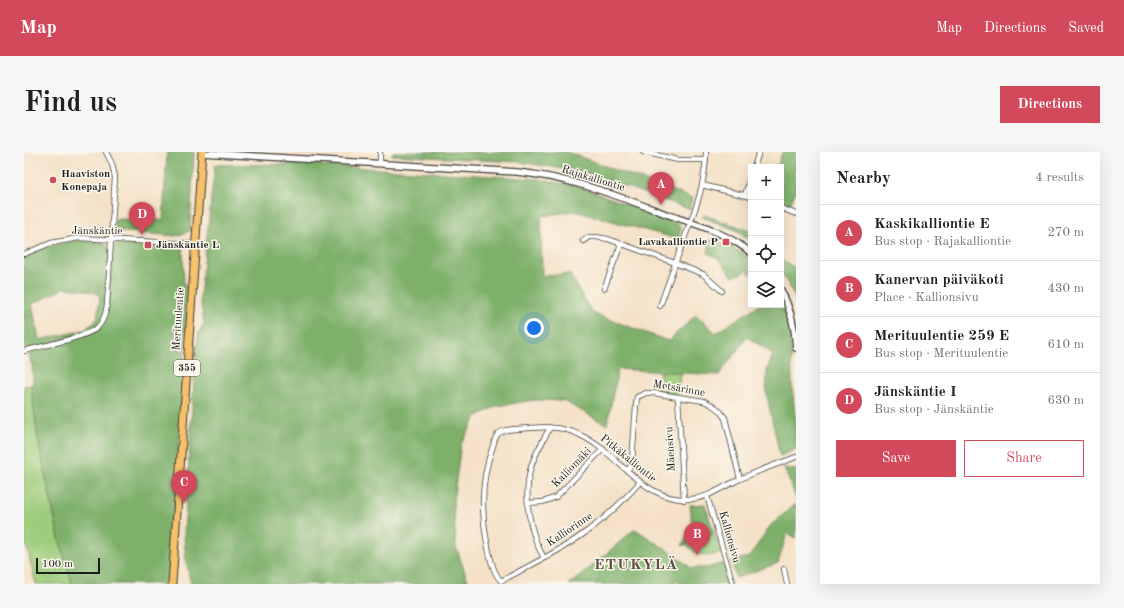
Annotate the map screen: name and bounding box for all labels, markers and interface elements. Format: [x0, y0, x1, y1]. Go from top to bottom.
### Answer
text: Map [20, 19, 57, 38]
text: Map [936, 21, 962, 35]
text: Directions [984, 21, 1046, 35]
text: Saved [1068, 21, 1104, 35]
button: Directions [1000, 86, 1100, 123]
text: Find us [24, 90, 117, 118]
street label: Rajakalliontie [560, 164, 626, 194]
map controls [748, 164, 784, 308]
button: + [748, 164, 784, 200]
place label: Haaviston Konepaja [61, 169, 110, 193]
text: Nearby [836, 170, 891, 187]
text: 4 results [1035, 171, 1084, 184]
pin: A [648, 172, 674, 205]
marker: Haaviston Konepaja [48, 175, 58, 185]
button: − [748, 200, 784, 236]
pin: D [129, 202, 155, 235]
text: Kaskikalliontie E [874, 217, 990, 232]
street label: Jänskäntie [71, 226, 123, 237]
text: A [844, 226, 854, 239]
text: 270 m [1047, 226, 1084, 239]
text: Bus stop · Rajakalliontie [874, 235, 1011, 248]
button: locate [748, 236, 784, 272]
place label: Lavakalliontie P [638, 237, 718, 248]
marker: Lavakalliontie P [721, 237, 731, 247]
marker: Jänskäntie L [143, 240, 153, 250]
place label: Jänskäntie L [156, 240, 219, 251]
button: layers [748, 272, 784, 308]
text: Kanervan päiväkoti [874, 273, 1004, 288]
text: B [844, 282, 854, 295]
text: 430 m [1047, 282, 1084, 295]
street label: Merituulentie [171, 287, 187, 351]
text: Place · Kallionsivu [874, 291, 979, 304]
your location [524, 318, 544, 338]
text: Merituulentie 259 E [874, 329, 1009, 344]
text: C [845, 338, 853, 351]
text: 610 m [1047, 338, 1084, 351]
text: Bus stop · Merituulentie [874, 347, 1008, 360]
road number: 355 [174, 360, 200, 376]
street label: Metsärinne [652, 379, 706, 399]
text: Jänskäntie I [874, 385, 957, 400]
text: D [844, 394, 854, 407]
text: 630 m [1047, 394, 1084, 407]
text: Bus stop · Jänskäntie [874, 403, 994, 416]
street label: Mäensivu [664, 426, 678, 472]
street label: Pitkäkalliontie [598, 433, 658, 485]
button: Save [836, 440, 956, 477]
button: Share [964, 440, 1084, 477]
street label: Kalliomäki [550, 446, 594, 490]
pin: C [171, 470, 197, 503]
street label: Kallionsivu [716, 510, 742, 564]
street label: Kalliorinne [545, 511, 595, 549]
pin: B [684, 522, 710, 555]
scale bar [36, 556, 100, 575]
district label: ETUKYLÄ [594, 556, 678, 573]
text: 100 m [42, 559, 73, 570]

